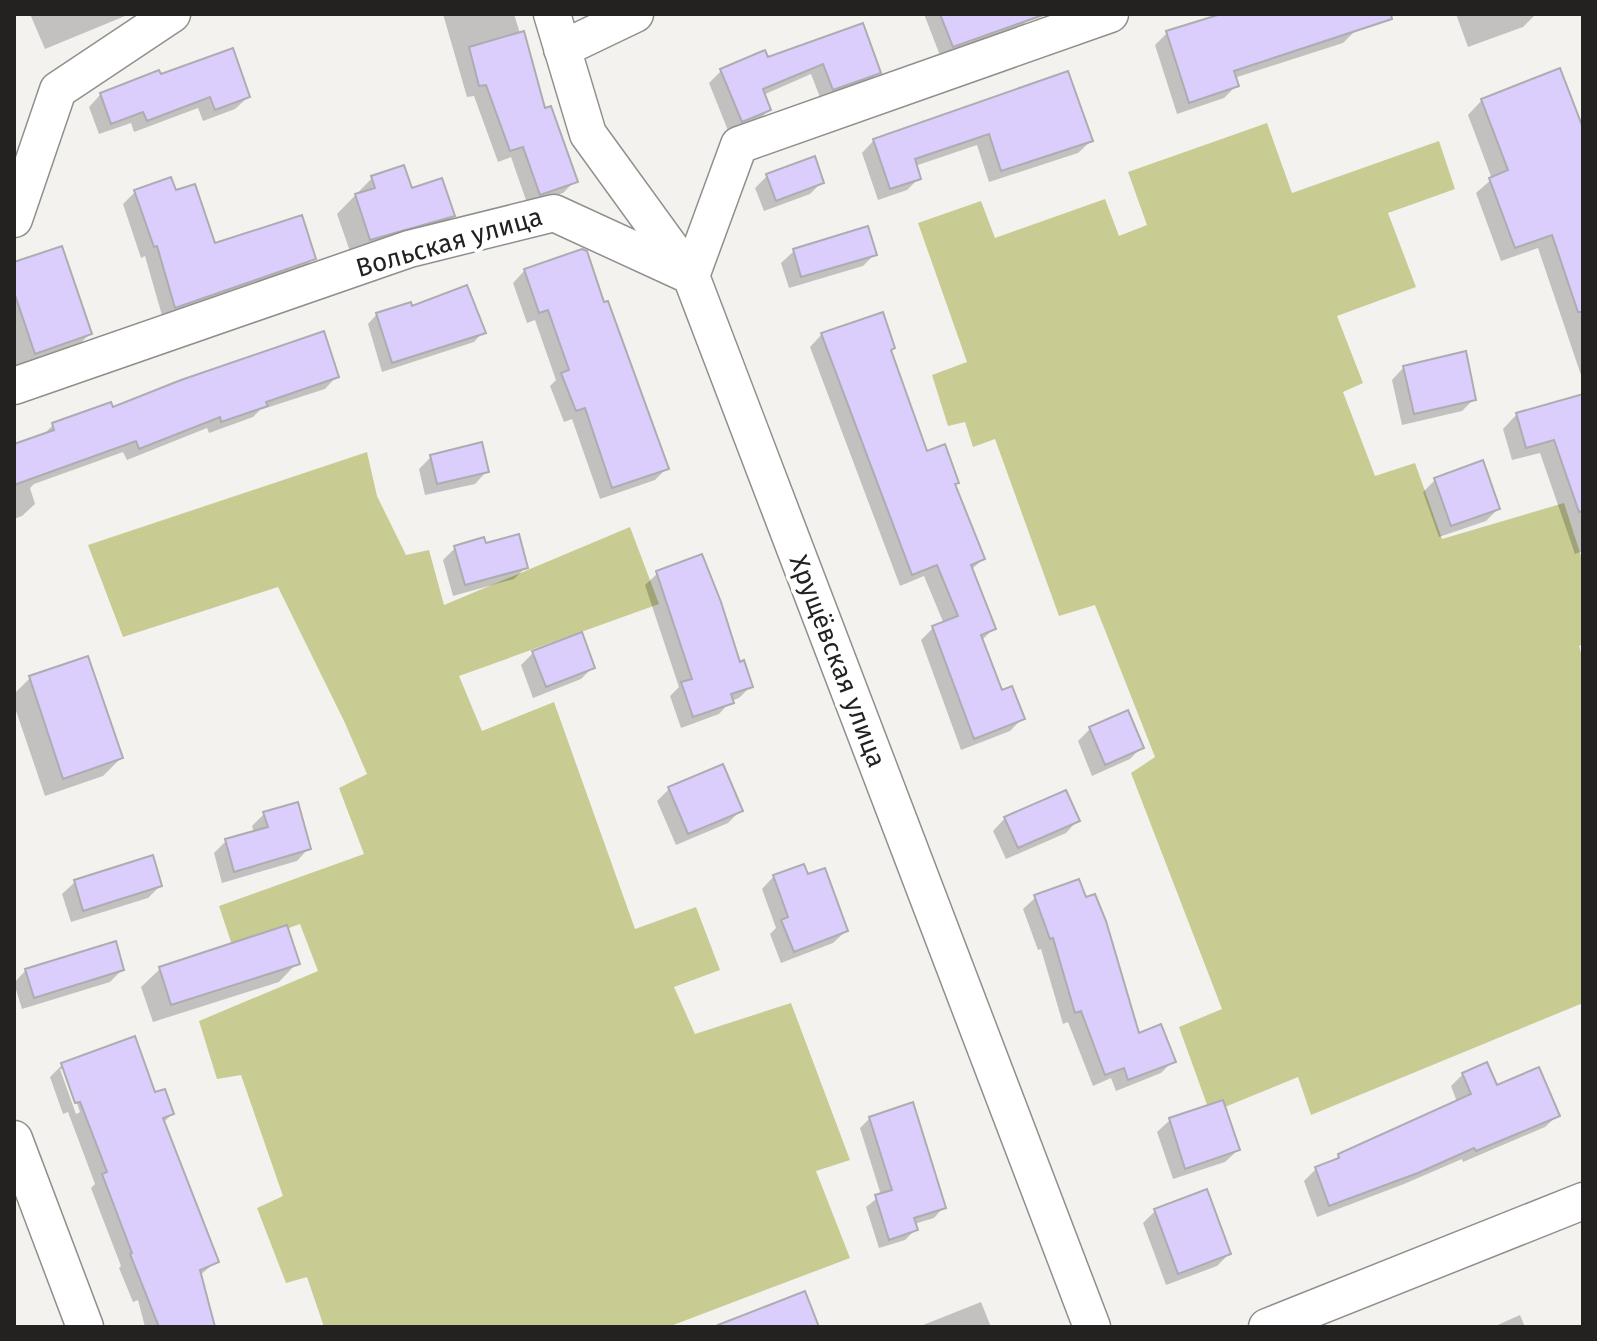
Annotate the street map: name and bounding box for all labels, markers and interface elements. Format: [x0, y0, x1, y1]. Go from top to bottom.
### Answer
street label: Вольская улица [352, 201, 546, 284]
street label: Хрущёвская улица [783, 551, 892, 772]

